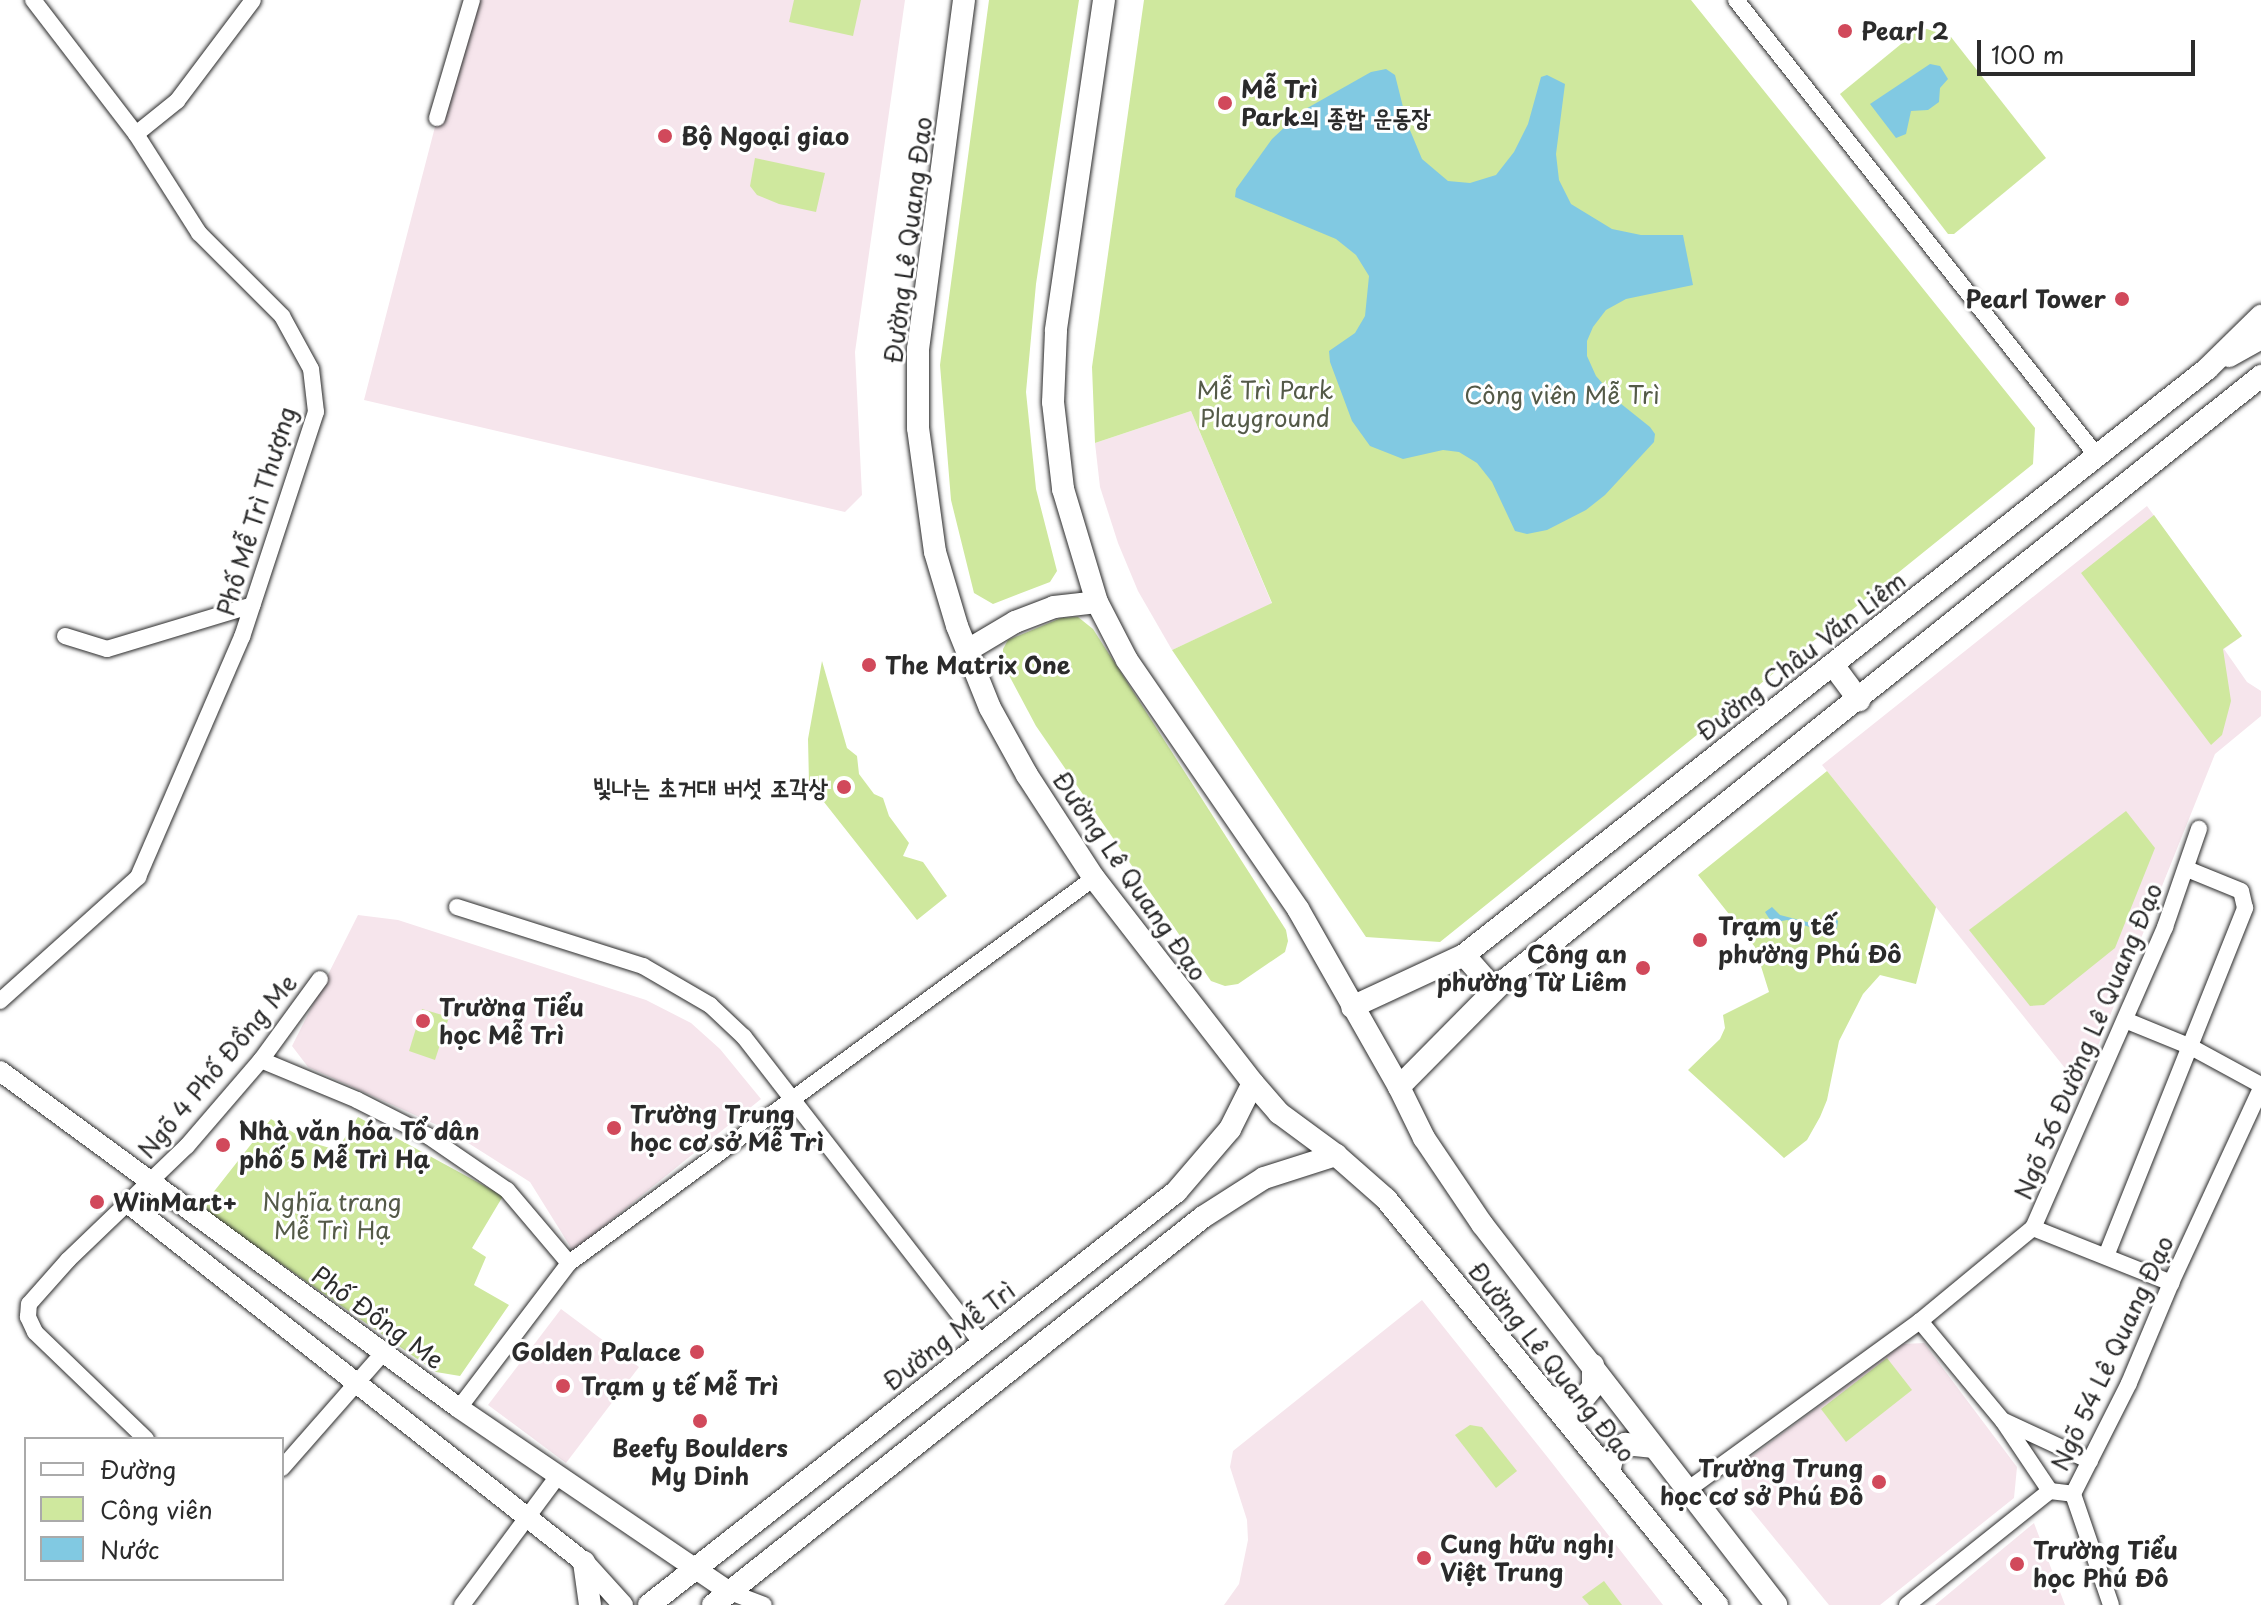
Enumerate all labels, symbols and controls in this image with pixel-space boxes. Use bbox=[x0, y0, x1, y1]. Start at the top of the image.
place label: Pearl 2 bbox=[1861, 17, 1949, 45]
marker: Pearl 2 bbox=[1836, 22, 1854, 40]
scale bar bbox=[1981, 24, 2199, 74]
text: 100 m bbox=[1991, 36, 2064, 72]
place label: Mễ Trì Park의 종합 운동장 bbox=[1241, 75, 1431, 131]
marker: Mễ Trì Park의 종합 운동장 bbox=[1216, 94, 1234, 112]
street label: Đường Lê Quang Đạo bbox=[878, 114, 938, 366]
place label: Bộ Ngoại giao bbox=[681, 122, 850, 150]
marker: Bộ Ngoại giao bbox=[656, 127, 674, 145]
place label: Pearl Tower bbox=[1964, 285, 2106, 313]
marker: Pearl Tower bbox=[2113, 290, 2131, 308]
park label: Mễ Trì Park Playground bbox=[1197, 376, 1333, 432]
park label: Công viên Mễ Trì bbox=[1464, 381, 1660, 409]
street label: Phố Mễ Trì Thượng bbox=[210, 402, 302, 620]
street label: Đường Châu Văn Liêm bbox=[1691, 566, 1911, 746]
place label: The Matrix One bbox=[885, 651, 1075, 679]
marker: The Matrix One bbox=[860, 656, 878, 674]
street label: Đường Lê Quang Đạo bbox=[1047, 765, 1213, 987]
place label: 빛나는 초거대 버섯 조각상 bbox=[592, 773, 828, 801]
marker: 빛나는 초거대 버섯 조각상 bbox=[835, 778, 853, 796]
street label: Ngõ 56 Đường Lê Quang Đạo bbox=[2008, 877, 2168, 1205]
place label: Trạm y tế phường Phú Đô bbox=[1718, 912, 1903, 968]
marker: Trạm y tế phường Phú Đô bbox=[1689, 929, 1711, 951]
place label: Công an phường Từ Liêm bbox=[1434, 940, 1627, 996]
marker: Công an phường Từ Liêm bbox=[1634, 959, 1652, 977]
street label: Ngõ 4 Phố Đồng Me bbox=[132, 968, 302, 1164]
place label: Trường Tiểu học Mễ Trì bbox=[439, 993, 585, 1049]
marker: Trường Tiểu học Mễ Trì bbox=[414, 1012, 432, 1030]
place label: Trường Trung học cơ sở Mễ Trì bbox=[630, 1100, 828, 1156]
place label: Nhà văn hóa Tổ dân phố 5 Mễ Trì Hạ bbox=[239, 1117, 483, 1173]
marker: Trường Trung học cơ sở Mễ Trì bbox=[605, 1119, 623, 1137]
marker: Nhà văn hóa Tổ dân phố 5 Mễ Trì Hạ bbox=[214, 1136, 232, 1154]
place label: WinMart+ bbox=[113, 1188, 238, 1216]
park label: Nghĩa trang Mễ Trì Hạ bbox=[263, 1188, 401, 1244]
marker: WinMart+ bbox=[88, 1193, 106, 1211]
street label: Ngõ 54 Lê Quang Đạo bbox=[2044, 1230, 2180, 1476]
street label: Đường Lê Quang Đạo bbox=[1462, 1256, 1642, 1468]
street label: Phố Đồng Me bbox=[308, 1260, 448, 1374]
street label: Đường Mễ Trì bbox=[877, 1276, 1021, 1396]
place label: Golden Palace bbox=[509, 1338, 681, 1366]
marker: Golden Palace bbox=[688, 1343, 706, 1361]
place label: Trạm y tế Mễ Trì bbox=[581, 1372, 783, 1400]
marker: Trạm y tế Mễ Trì bbox=[552, 1375, 574, 1397]
marker: Beefy Boulders My Dinh bbox=[691, 1412, 709, 1430]
place label: Beefy Boulders My Dinh bbox=[611, 1434, 789, 1490]
legend bbox=[24, 1437, 284, 1581]
text: Đường bbox=[100, 1451, 176, 1487]
place label: Trường Trung học cơ sở Phú Đô bbox=[1655, 1454, 1863, 1510]
marker: Trường Trung học cơ sở Phú Đô bbox=[1870, 1473, 1888, 1491]
text: Công viên bbox=[100, 1491, 213, 1527]
place label: Cung hữu nghị Việt Trung bbox=[1440, 1530, 1615, 1586]
text: Nước bbox=[100, 1531, 159, 1567]
place label: Trường Tiểu học Phú Đô bbox=[2033, 1536, 2179, 1592]
marker: Cung hữu nghị Việt Trung bbox=[1415, 1549, 1433, 1567]
marker: Trường Tiểu học Phú Đô bbox=[2008, 1555, 2026, 1573]

